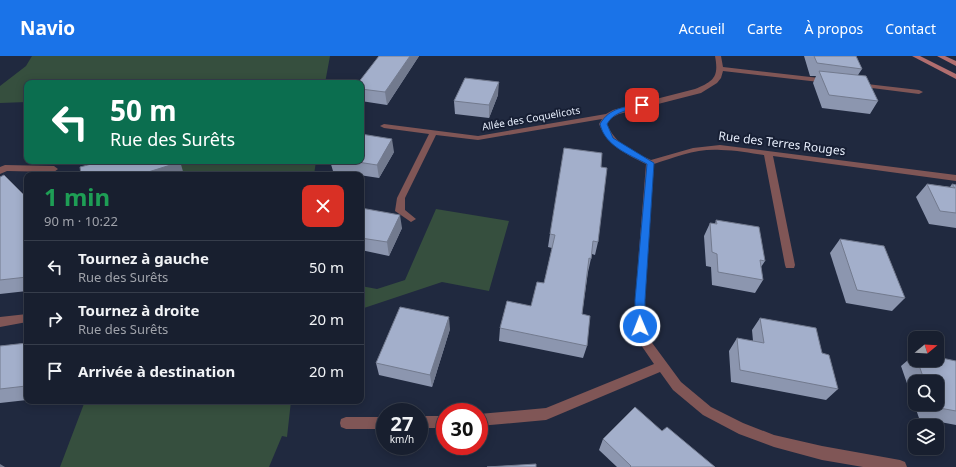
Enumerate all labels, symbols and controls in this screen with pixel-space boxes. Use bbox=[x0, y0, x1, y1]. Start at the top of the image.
text: Navio bbox=[20, 15, 75, 41]
text: Accueil bbox=[679, 19, 725, 38]
text: Carte bbox=[747, 19, 782, 38]
text: À propos bbox=[804, 19, 863, 38]
text: Contact bbox=[885, 19, 936, 38]
pin bbox=[625, 88, 659, 122]
text: 50 m bbox=[110, 91, 177, 129]
icon: arrive bbox=[631, 94, 653, 116]
icon: left bbox=[44, 96, 96, 148]
street label: Allée des Coquelicots bbox=[481, 102, 581, 134]
text: Rue des Surêts bbox=[110, 127, 235, 151]
street label: Rue des Terres Rouges bbox=[718, 127, 847, 159]
text: 1 min bbox=[44, 180, 110, 213]
button: close bbox=[302, 185, 344, 227]
text: 90 m · 10:22 bbox=[44, 212, 118, 230]
text: Tournez à gauche bbox=[78, 248, 209, 268]
icon: left bbox=[44, 256, 66, 278]
text: 50 m bbox=[309, 257, 344, 277]
text: Rue des Surêts bbox=[78, 268, 168, 286]
text: Tournez à droite bbox=[78, 300, 199, 320]
position arrow bbox=[619, 305, 661, 347]
icon: right bbox=[44, 308, 66, 330]
text: 20 m bbox=[309, 309, 344, 329]
text: Rue des Surêts bbox=[78, 320, 168, 338]
north arrow bbox=[908, 331, 944, 367]
map controls bbox=[908, 331, 944, 455]
icon: arrive bbox=[44, 360, 66, 382]
text: Arrivée à destination bbox=[78, 361, 235, 381]
text: 20 m bbox=[309, 361, 344, 381]
button: search bbox=[908, 375, 944, 411]
speed limit sign: 30 bbox=[436, 403, 488, 455]
text: 27 bbox=[391, 410, 413, 437]
button: layers bbox=[908, 419, 944, 455]
text: km/h bbox=[390, 432, 414, 446]

